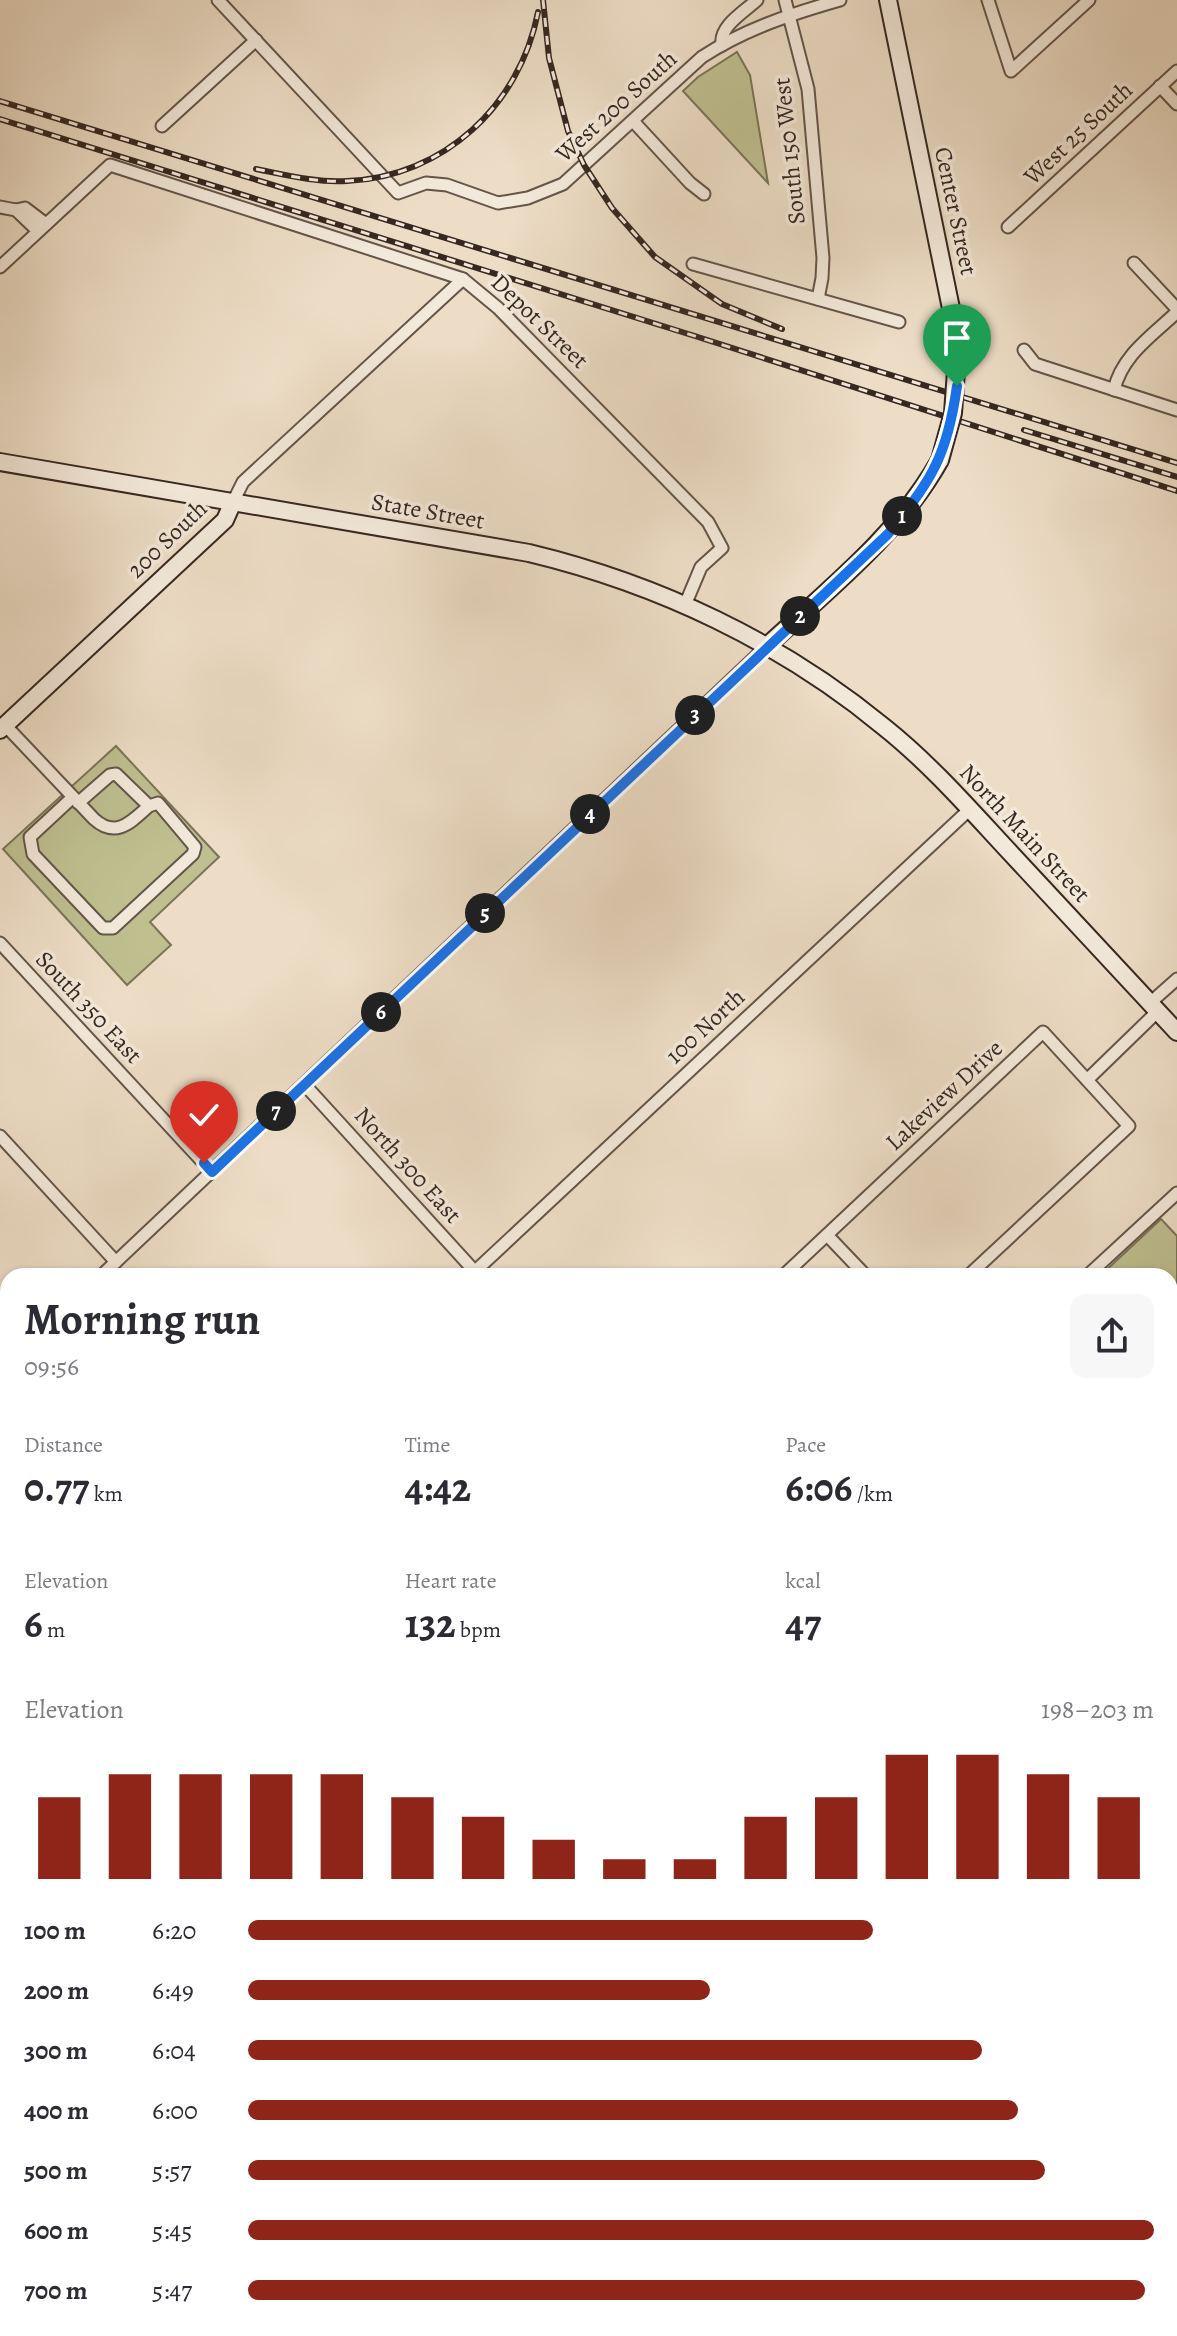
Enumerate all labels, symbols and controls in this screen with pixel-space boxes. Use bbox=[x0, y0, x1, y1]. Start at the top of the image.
street label: West 200 South bbox=[548, 43, 684, 170]
street label: West 25 South bbox=[1016, 74, 1140, 192]
street label: South 150 West bbox=[765, 76, 813, 226]
street label: Center Street bbox=[927, 144, 985, 278]
street label: Depot Street bbox=[484, 266, 596, 376]
pin bbox=[923, 304, 991, 386]
icon: arrive bbox=[935, 316, 979, 360]
street label: State Street bbox=[369, 485, 487, 537]
street label: 200 South bbox=[120, 493, 214, 585]
pin: 1 bbox=[882, 496, 922, 536]
text: 1 bbox=[898, 501, 906, 531]
pin: 2 bbox=[780, 596, 820, 636]
text: 2 bbox=[795, 601, 805, 631]
pin: 3 bbox=[675, 695, 715, 735]
text: 3 bbox=[690, 700, 700, 730]
street label: North Main Street bbox=[952, 757, 1098, 909]
pin: 4 bbox=[570, 794, 610, 834]
text: 4 bbox=[585, 799, 595, 829]
pin: 5 bbox=[465, 893, 505, 933]
text: 5 bbox=[480, 898, 490, 928]
street label: South 350 East bbox=[29, 944, 150, 1070]
street label: 100 North bbox=[659, 981, 752, 1071]
pin: 6 bbox=[361, 992, 401, 1032]
text: 6 bbox=[376, 997, 386, 1027]
street label: Lakeview Drive bbox=[878, 1032, 1010, 1158]
pin bbox=[170, 1081, 238, 1163]
pin: 7 bbox=[256, 1091, 296, 1131]
icon: check bbox=[182, 1093, 226, 1137]
text: 7 bbox=[271, 1096, 281, 1126]
street label: North 300 East bbox=[347, 1100, 469, 1230]
text: Morning run bbox=[24, 1289, 260, 1349]
button: share bbox=[1070, 1294, 1154, 1378]
text: 09:56 bbox=[24, 1349, 79, 1384]
text: Distance bbox=[24, 1430, 103, 1460]
text: Time bbox=[405, 1430, 450, 1460]
text: Pace bbox=[785, 1430, 826, 1460]
text: 0.77 bbox=[24, 1460, 89, 1515]
text: 4:42 bbox=[405, 1460, 471, 1515]
text: 6:06 bbox=[785, 1460, 852, 1515]
text: km bbox=[89, 1479, 123, 1509]
text: /km bbox=[852, 1479, 893, 1509]
text: Elevation bbox=[24, 1566, 108, 1596]
text: Heart rate bbox=[405, 1566, 497, 1596]
text: kcal bbox=[785, 1566, 821, 1596]
text: 6 bbox=[24, 1596, 43, 1651]
text: 132 bbox=[405, 1596, 456, 1651]
text: 47 bbox=[785, 1596, 821, 1651]
text: m bbox=[43, 1615, 65, 1645]
text: bpm bbox=[456, 1615, 501, 1645]
text: Elevation bbox=[24, 1692, 124, 1727]
text: 198–203 m bbox=[1041, 1692, 1154, 1727]
text: 100 m bbox=[24, 1913, 86, 1948]
text: 6:20 bbox=[152, 1913, 196, 1948]
text: 200 m bbox=[24, 1973, 89, 2008]
text: 6:49 bbox=[152, 1973, 194, 2008]
text: 300 m bbox=[24, 2033, 88, 2068]
text: 6:04 bbox=[152, 2033, 196, 2068]
text: 400 m bbox=[24, 2093, 89, 2128]
text: 6:00 bbox=[152, 2093, 198, 2128]
text: 500 m bbox=[24, 2153, 88, 2188]
text: 5:57 bbox=[152, 2153, 191, 2188]
text: 600 m bbox=[24, 2213, 89, 2248]
text: 5:45 bbox=[152, 2213, 192, 2248]
text: 700 m bbox=[24, 2273, 88, 2308]
text: 5:47 bbox=[152, 2273, 192, 2308]

